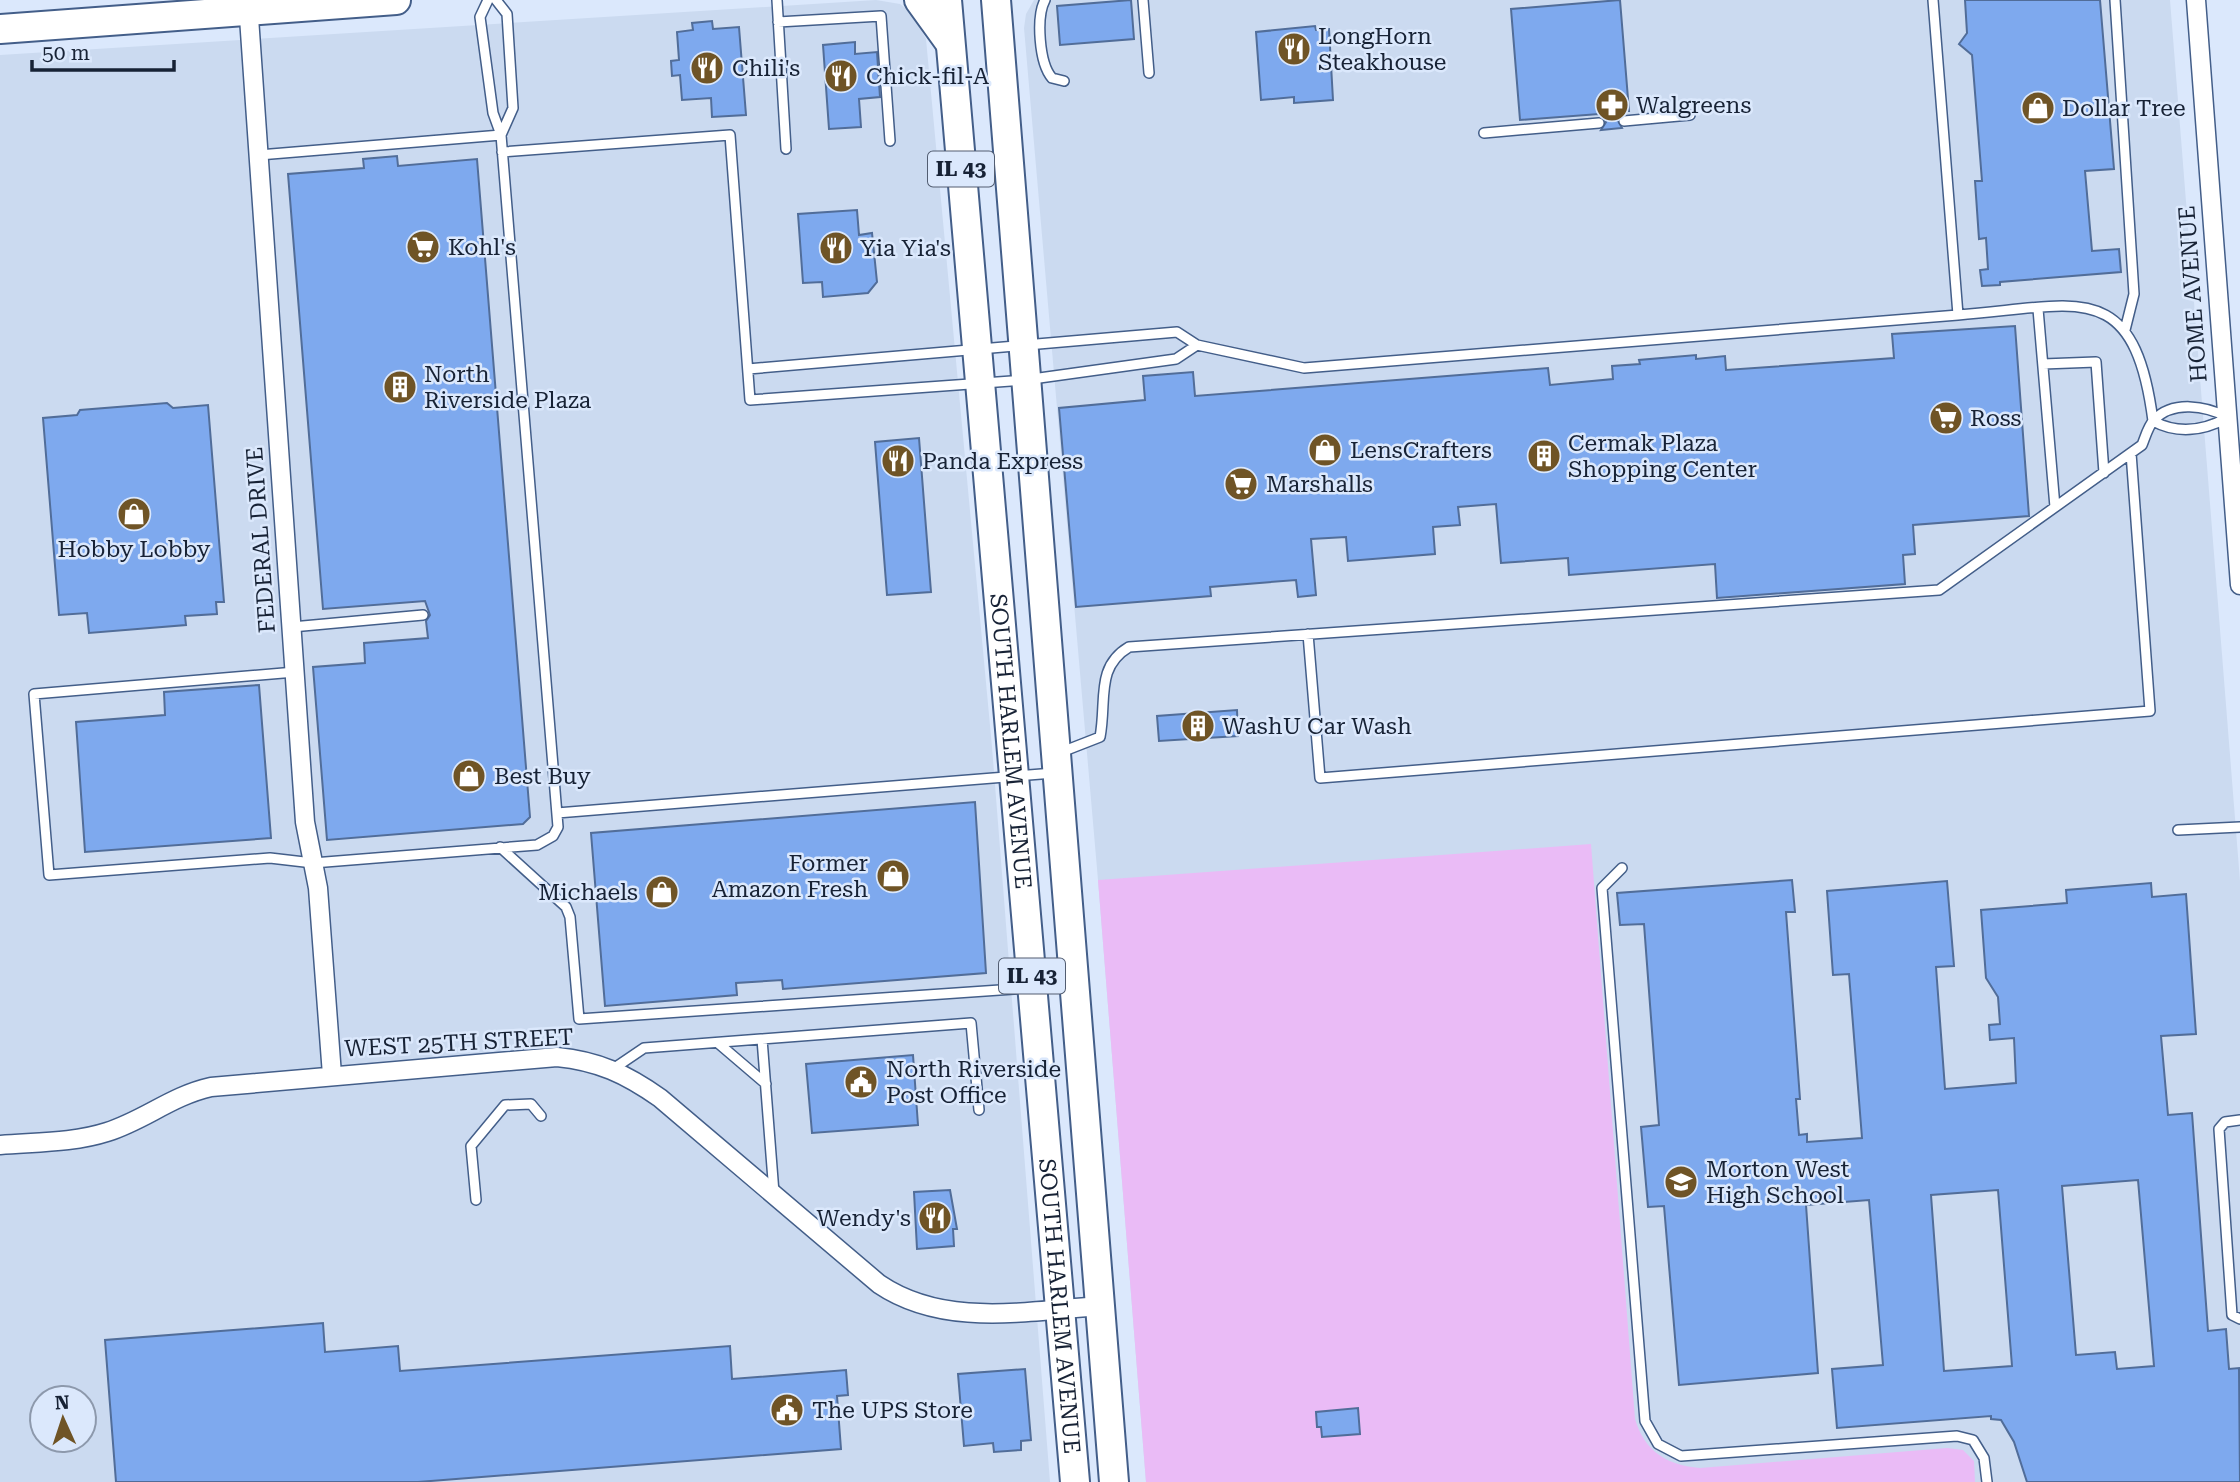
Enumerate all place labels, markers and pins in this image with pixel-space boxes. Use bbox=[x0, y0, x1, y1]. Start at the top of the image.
place label: LongHorn Steakhouse bbox=[1318, 23, 1446, 76]
restaurant icon: LongHorn Steakhouse bbox=[1275, 30, 1313, 68]
restaurant icon: Chili's bbox=[688, 49, 726, 87]
place label: Chili's bbox=[732, 55, 800, 82]
restaurant icon: Chick-fil-A bbox=[822, 57, 860, 95]
place label: Chick-fil-A bbox=[866, 63, 989, 90]
pharmacy icon: Walgreens bbox=[1593, 86, 1631, 124]
shop icon: Dollar Tree bbox=[2019, 89, 2057, 127]
place label: Walgreens bbox=[1636, 92, 1751, 119]
place label: Dollar Tree bbox=[2062, 95, 2186, 122]
supermarket icon: Kohl's bbox=[404, 228, 442, 266]
restaurant icon: Yia Yia's bbox=[817, 229, 855, 267]
place label: Kohl's bbox=[448, 234, 516, 261]
place label: Yia Yia's bbox=[860, 235, 951, 262]
place label: North Riverside Plaza bbox=[424, 361, 592, 414]
building icon: North Riverside Plaza bbox=[381, 368, 419, 406]
supermarket icon: Ross bbox=[1927, 399, 1965, 437]
place label: Ross bbox=[1970, 405, 2022, 432]
place label: Cermak Plaza Shopping Center bbox=[1568, 430, 1757, 483]
shop icon: LensCrafters bbox=[1306, 431, 1344, 469]
place label: LensCrafters bbox=[1350, 437, 1492, 464]
building icon: Cermak Plaza Shopping Center bbox=[1525, 437, 1563, 475]
restaurant icon: Panda Express bbox=[879, 442, 917, 480]
place label: Panda Express bbox=[922, 448, 1083, 475]
supermarket icon: Marshalls bbox=[1222, 465, 1260, 503]
place label: Marshalls bbox=[1266, 471, 1373, 498]
shop icon: Hobby Lobby bbox=[115, 495, 153, 533]
place label: Hobby Lobby bbox=[58, 536, 211, 563]
building icon: WashU Car Wash bbox=[1179, 707, 1217, 745]
place label: WashU Car Wash bbox=[1222, 713, 1412, 740]
shop icon: Best Buy bbox=[450, 757, 488, 795]
place label: Best Buy bbox=[494, 763, 591, 790]
place label: Former Amazon Fresh bbox=[712, 850, 868, 903]
shop icon: Former Amazon Fresh bbox=[874, 857, 912, 895]
shop icon: Michaels bbox=[643, 873, 681, 911]
place label: Michaels bbox=[538, 879, 638, 906]
place label: North Riverside Post Office bbox=[886, 1056, 1061, 1109]
public building icon: North Riverside Post Office bbox=[842, 1063, 880, 1101]
place label: Morton West High School bbox=[1706, 1156, 1850, 1209]
school or university icon: Morton West High School bbox=[1662, 1163, 1700, 1201]
restaurant icon: Wendy's bbox=[916, 1199, 954, 1237]
place label: Wendy's bbox=[817, 1205, 911, 1232]
public building icon: The UPS Store bbox=[768, 1391, 806, 1429]
place label: The UPS Store bbox=[812, 1397, 973, 1424]

